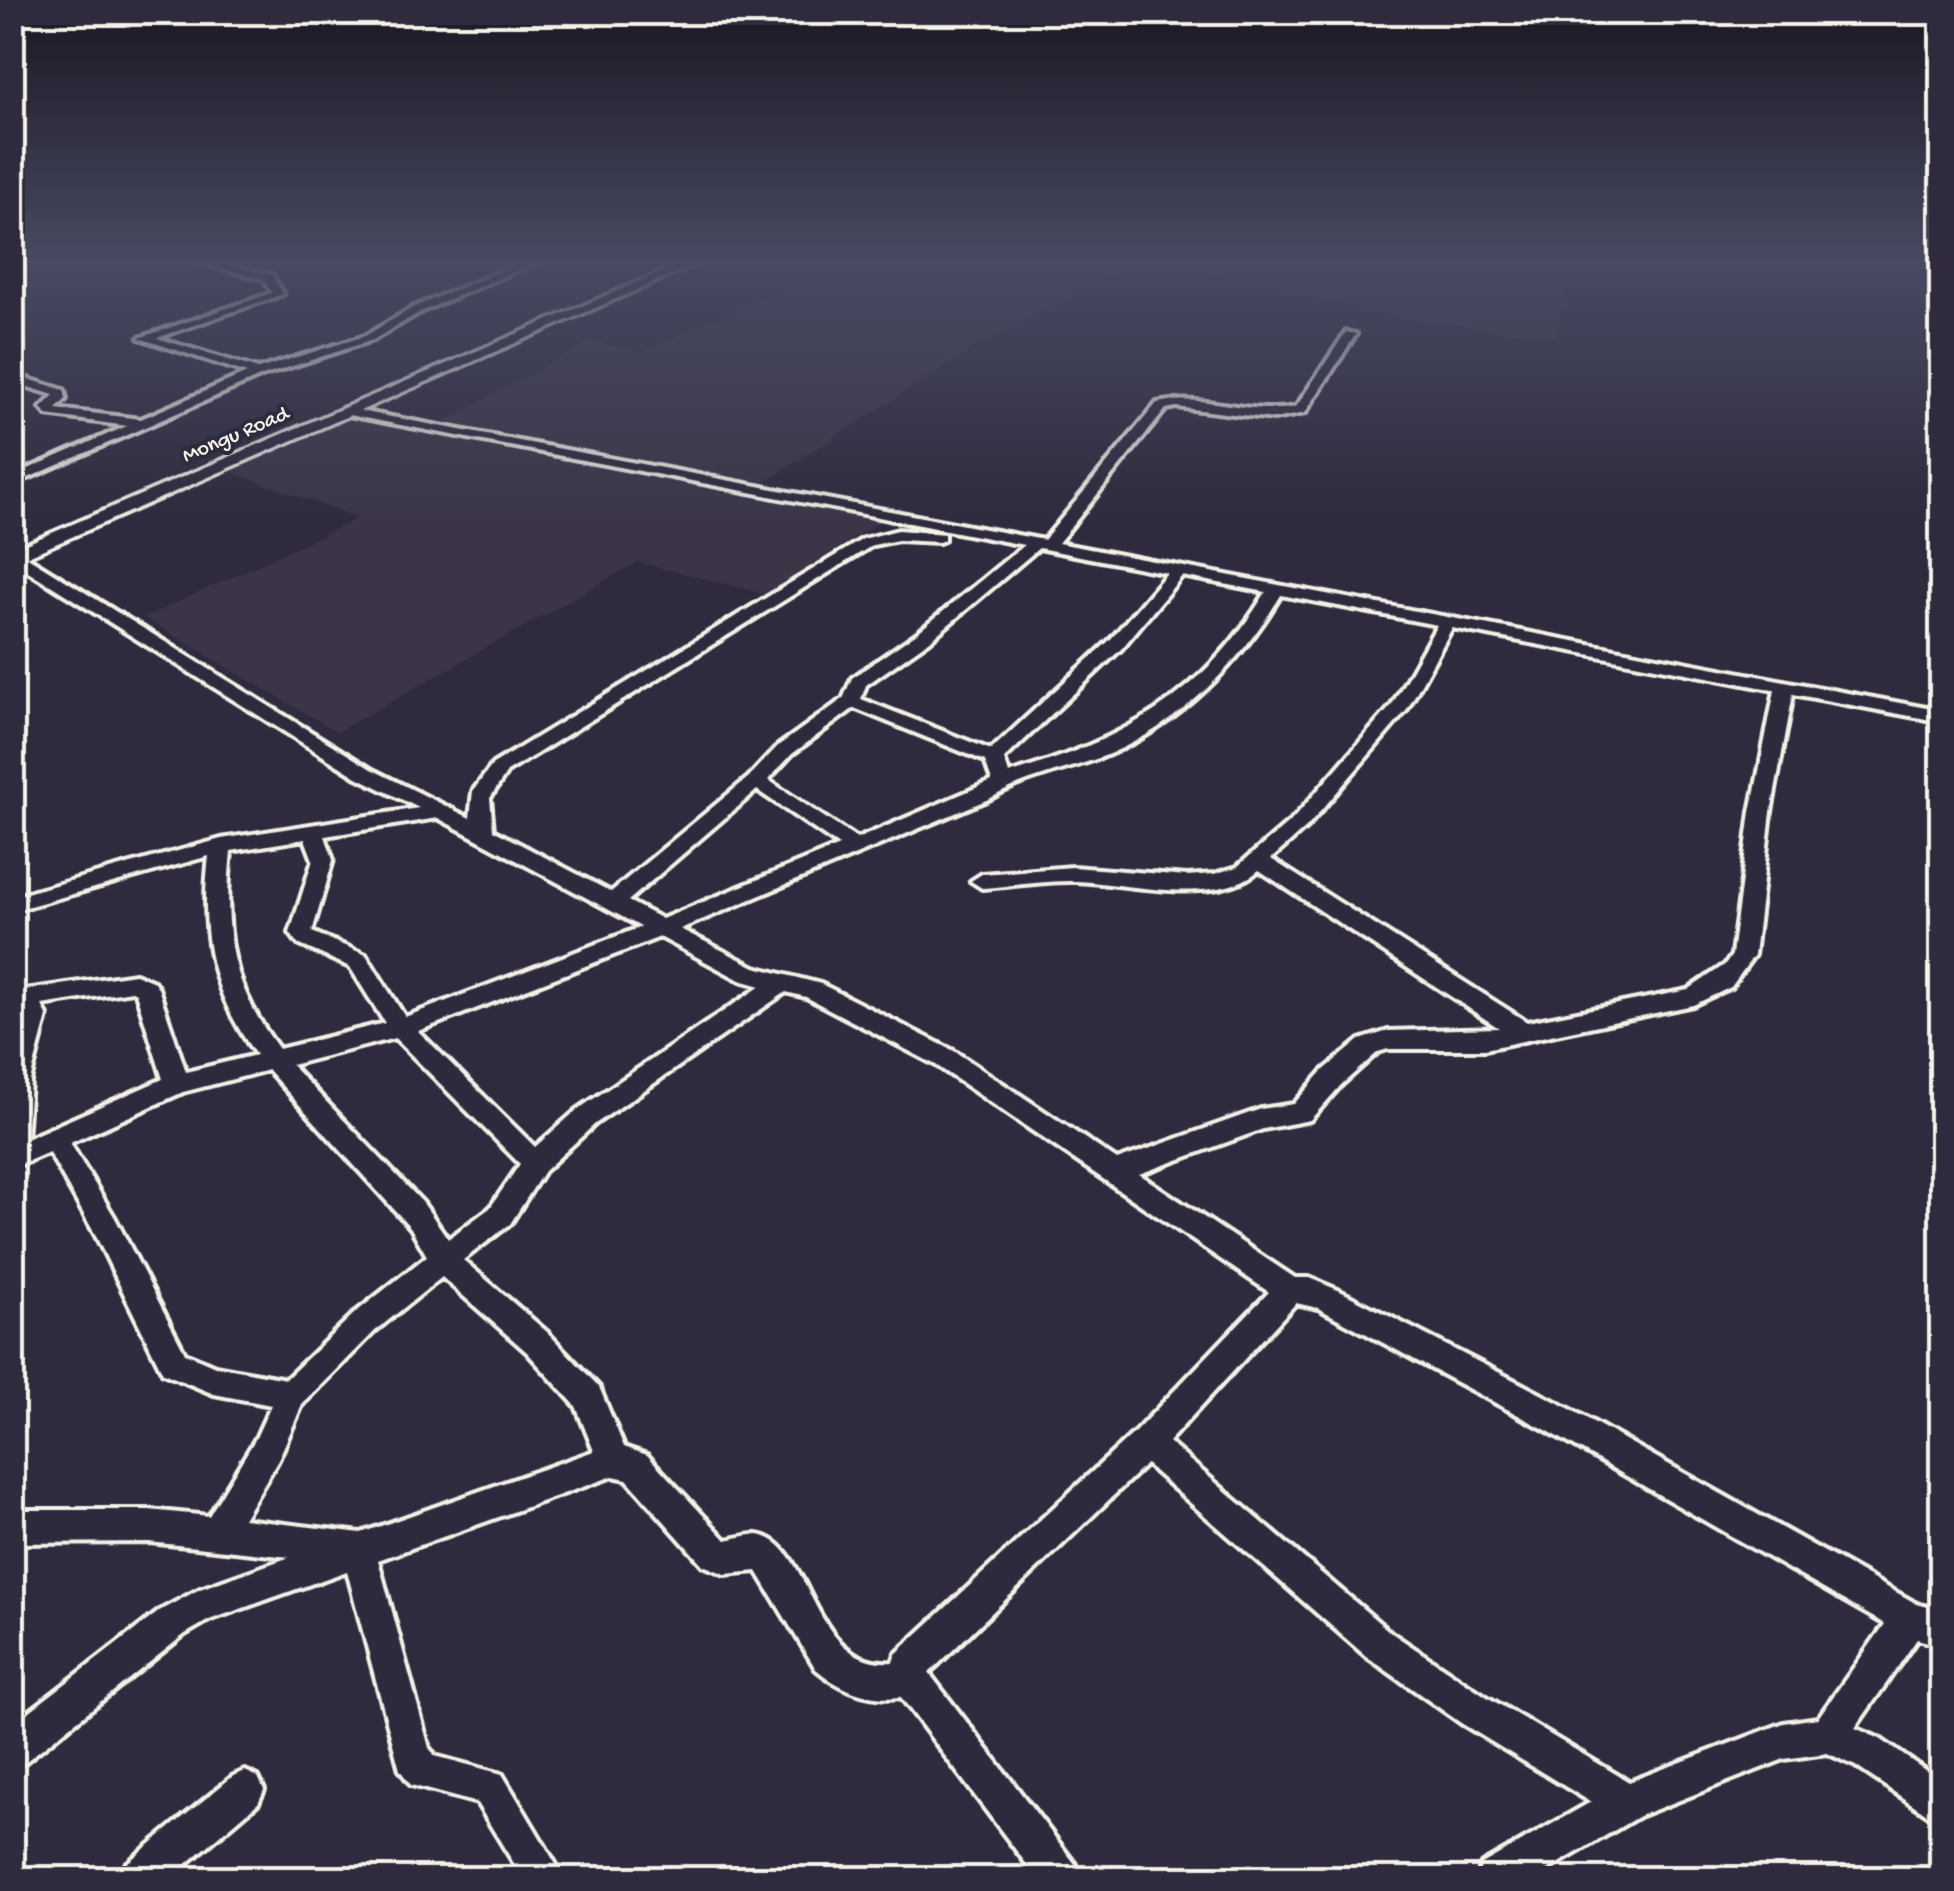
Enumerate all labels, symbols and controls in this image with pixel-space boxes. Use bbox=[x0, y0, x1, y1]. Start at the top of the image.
street label: Mongu Road bbox=[179, 401, 295, 470]

